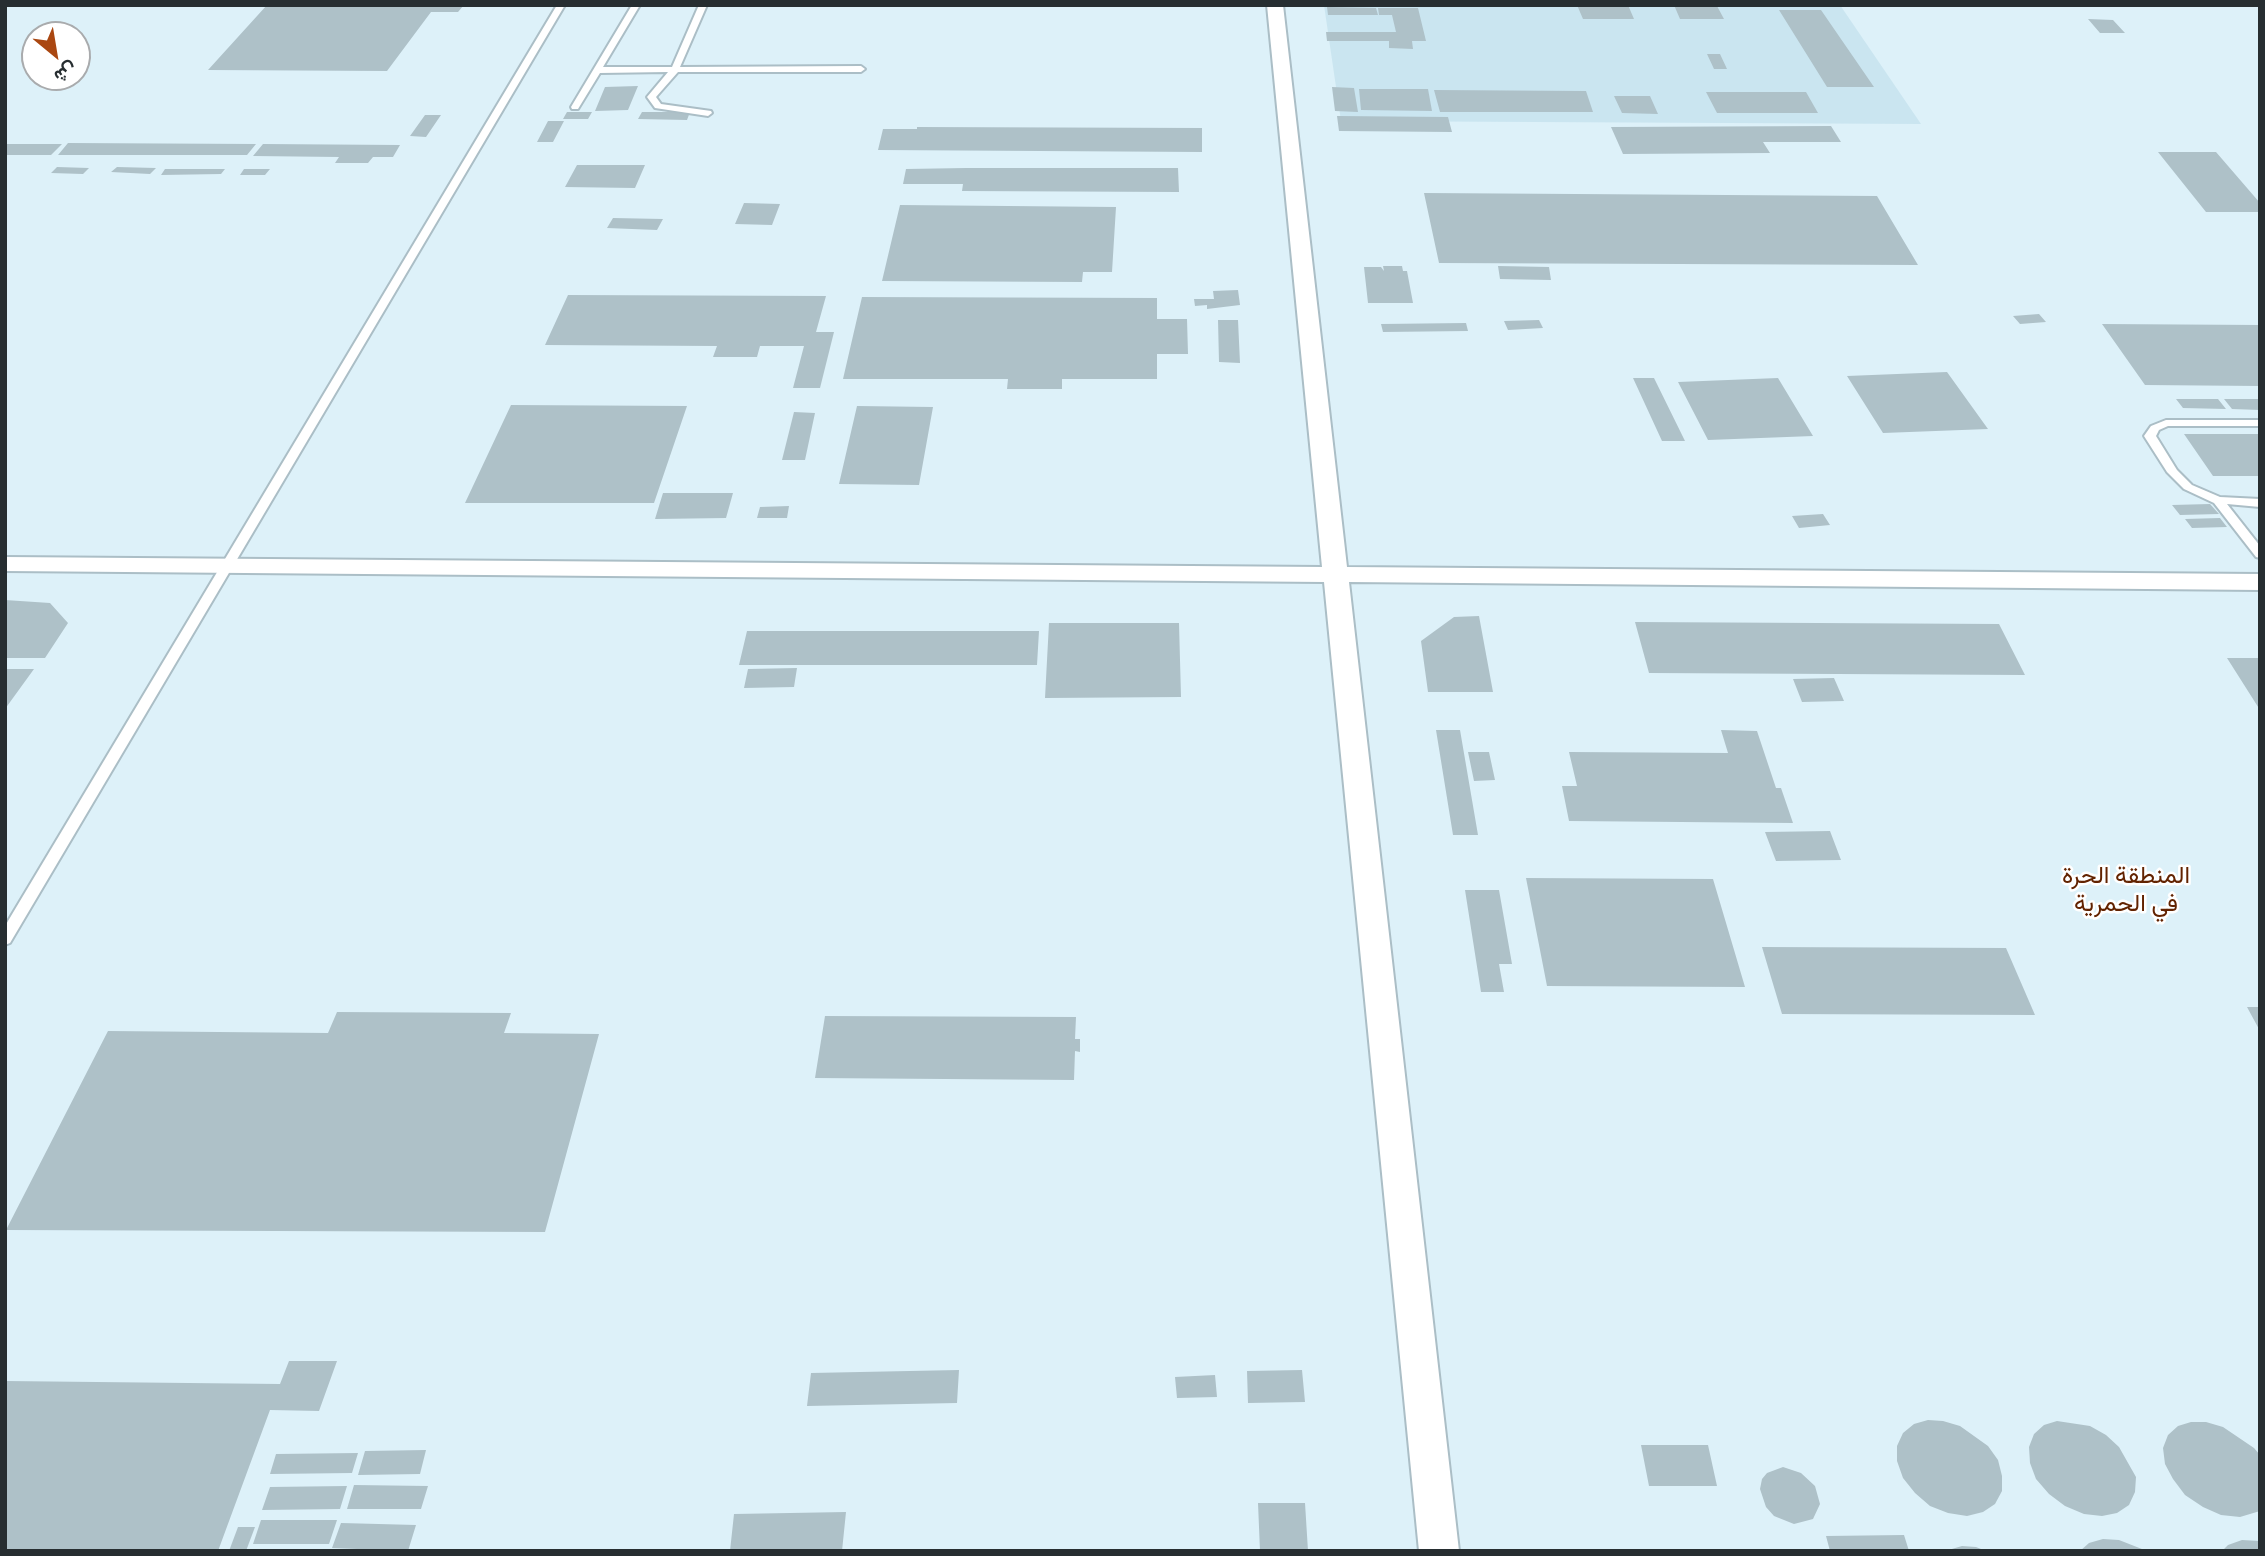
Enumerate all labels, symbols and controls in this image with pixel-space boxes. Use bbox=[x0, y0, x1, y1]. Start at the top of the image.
north arrow bbox=[21, 21, 91, 91]
text: ش bbox=[50, 57, 81, 89]
district label: المنطقة الحرة في الحمرية bbox=[2062, 862, 2190, 918]

